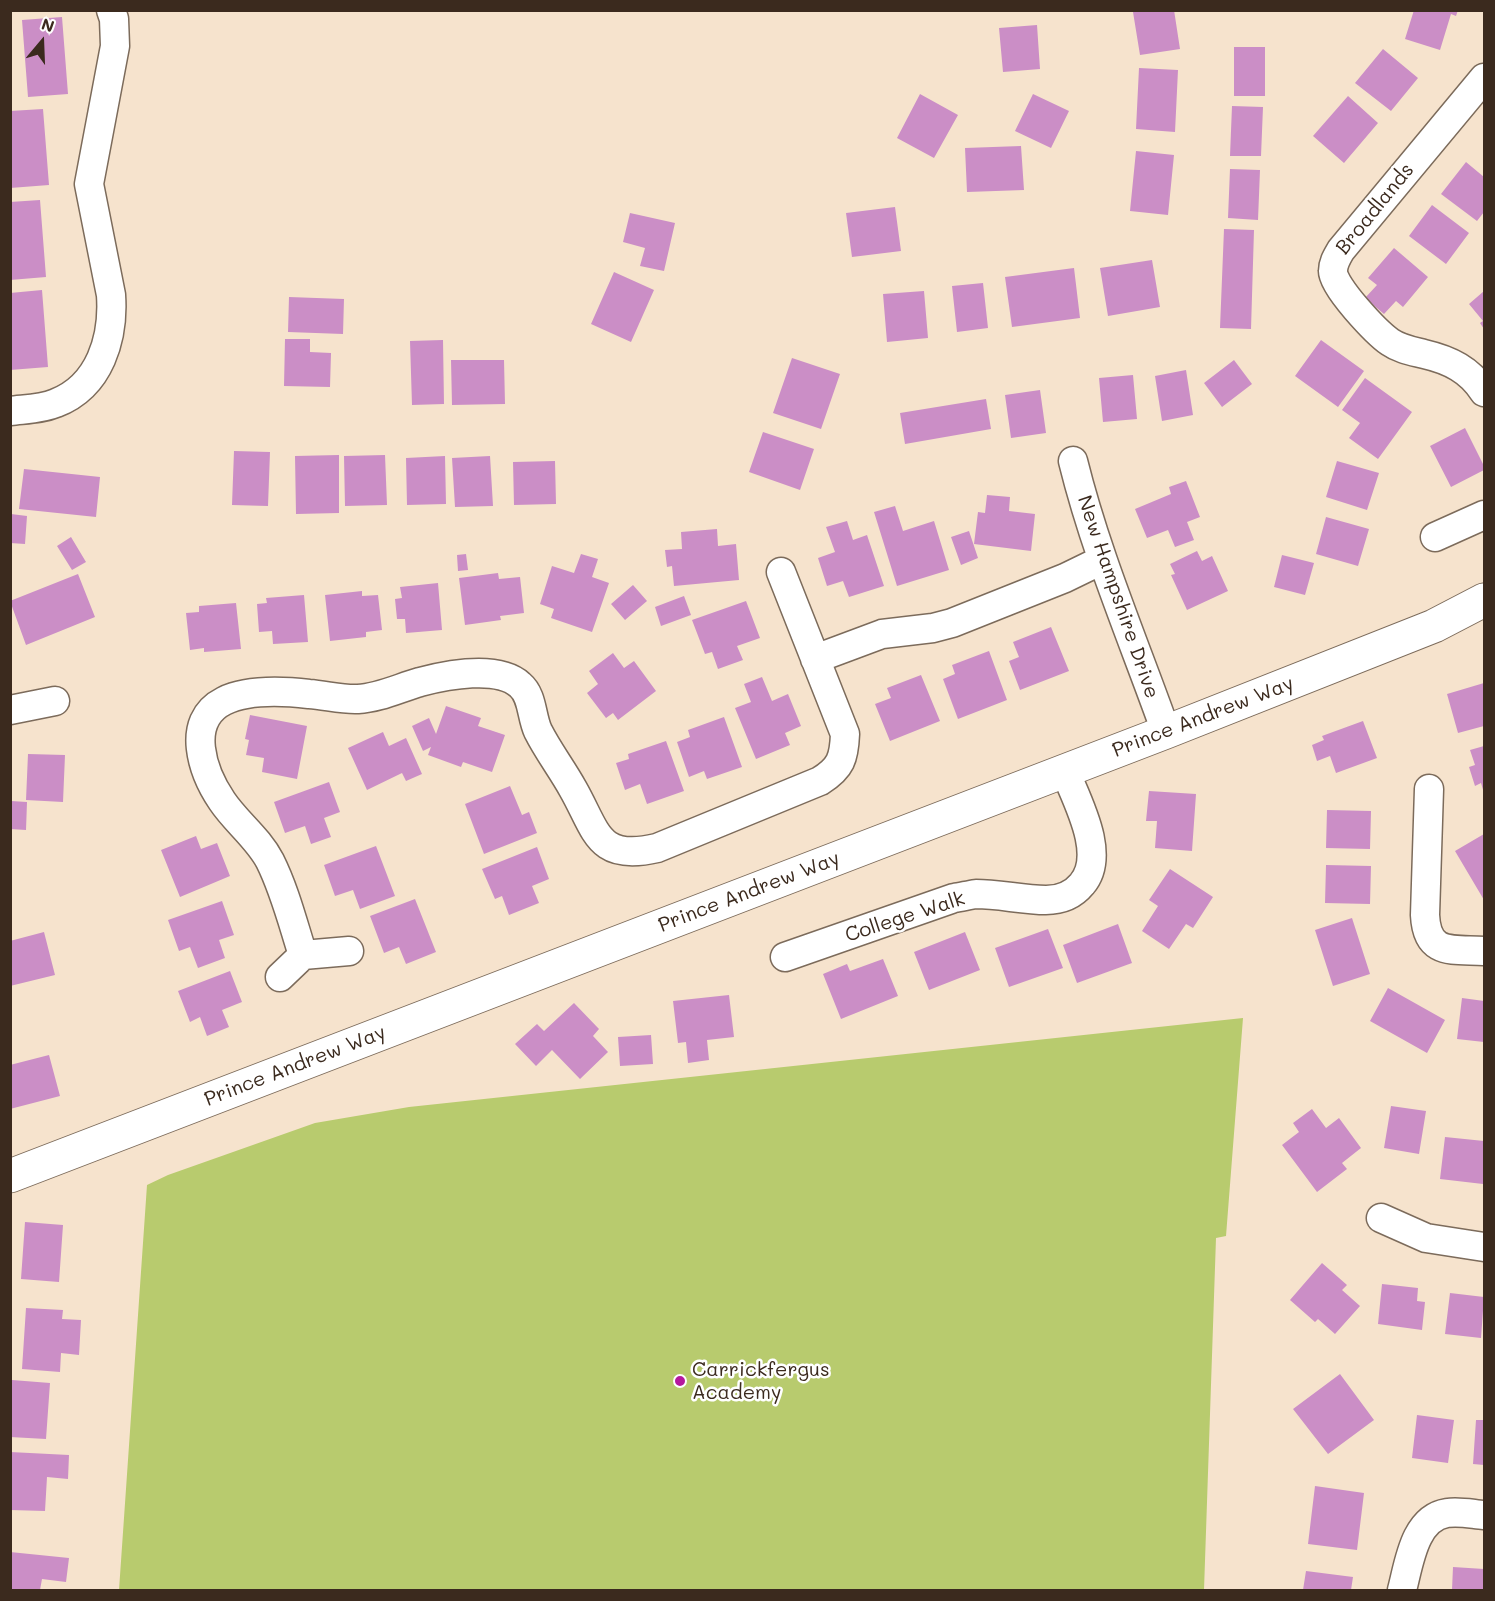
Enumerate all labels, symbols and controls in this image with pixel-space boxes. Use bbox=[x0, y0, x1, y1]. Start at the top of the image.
north arrow bbox=[12, 12, 72, 72]
text: N bbox=[39, 13, 57, 36]
street label: Broadlands bbox=[1331, 159, 1419, 259]
street label: New Hampshire Drive bbox=[1072, 492, 1164, 702]
street label: Prince Andrew Way bbox=[1109, 671, 1297, 763]
street label: Prince Andrew Way bbox=[655, 846, 843, 938]
street label: College Walk bbox=[842, 886, 968, 948]
street label: Prince Andrew Way bbox=[201, 1020, 389, 1112]
place label: Carrickfergus Academy bbox=[692, 1358, 830, 1405]
marker: Carrickfergus Academy bbox=[673, 1374, 687, 1388]

